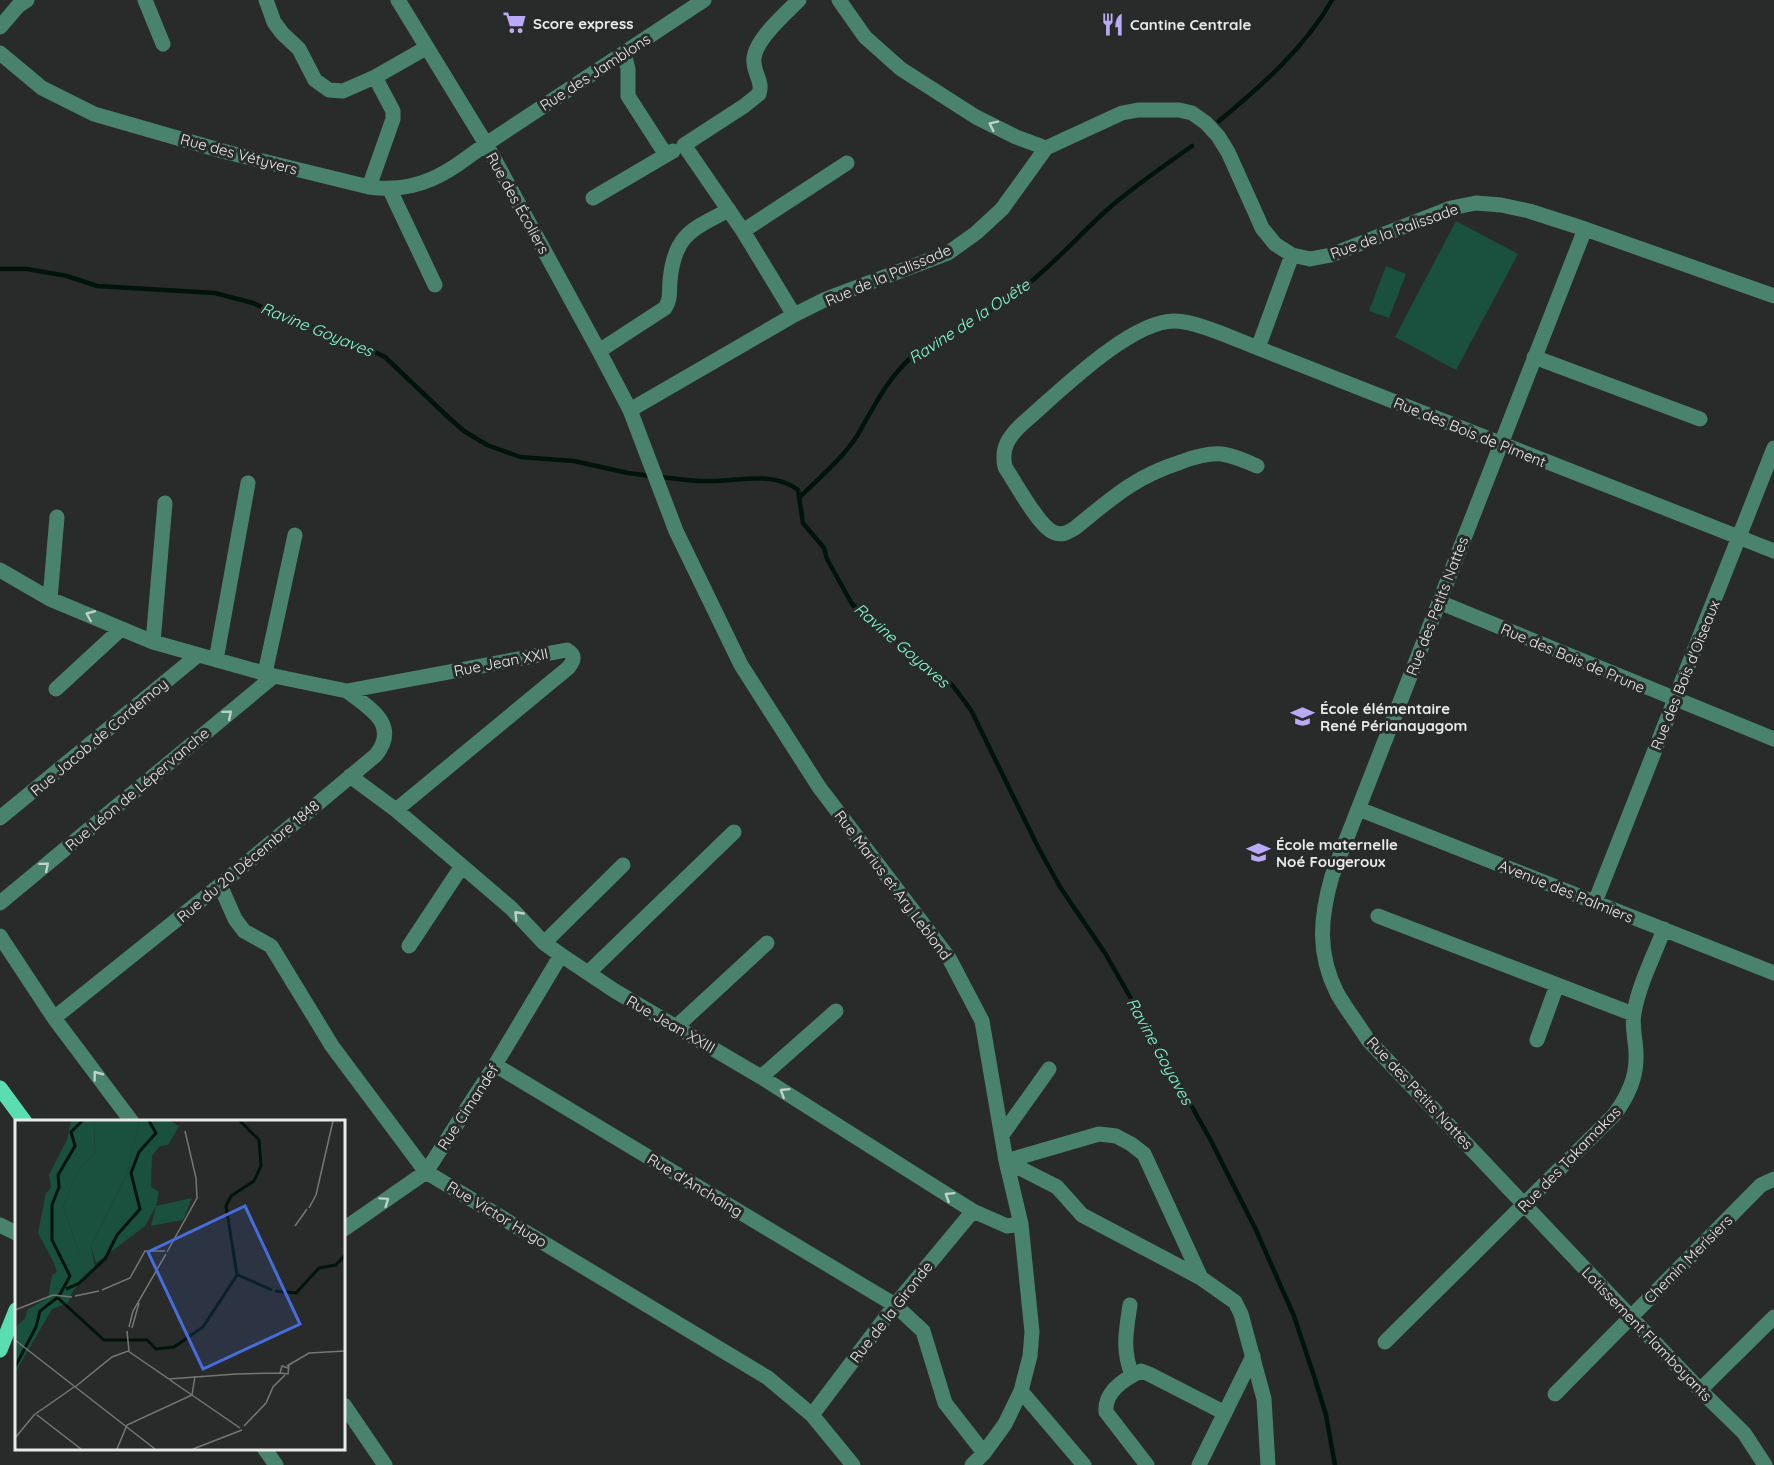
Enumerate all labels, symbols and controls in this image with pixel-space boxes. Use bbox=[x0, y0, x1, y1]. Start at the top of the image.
supermarket icon: Score express bbox=[502, 10, 528, 36]
restaurant icon: Cantine Centrale bbox=[1099, 11, 1125, 37]
place label: Score express bbox=[533, 14, 633, 33]
place label: Cantine Centrale bbox=[1130, 15, 1251, 34]
street label: Rue des Jamblons bbox=[536, 29, 654, 115]
one-way arrow bbox=[988, 121, 999, 133]
street label: Rue des Vétyvers bbox=[178, 129, 300, 179]
street label: Rue des Écoliers bbox=[482, 149, 554, 257]
street label: Rue de la Palissade bbox=[1327, 199, 1461, 263]
street label: Rue de la Palissade bbox=[822, 240, 954, 310]
water label: Ravine de la Ouête bbox=[905, 274, 1034, 368]
water label: Ravine Goyaves bbox=[258, 297, 377, 361]
street label: Rue des Bois de Piment bbox=[1391, 393, 1549, 471]
street label: Rue des Petits Nattes bbox=[1402, 534, 1472, 678]
street label: Rue des Bois d'Oiseaux bbox=[1646, 597, 1724, 753]
water label: Ravine Goyaves bbox=[850, 598, 955, 693]
one-way arrow bbox=[85, 611, 96, 623]
street label: Rue des Bois de Prune bbox=[1498, 619, 1648, 697]
street label: Rue Jean XXII bbox=[452, 644, 550, 680]
street label: Rue Jacob de Cordemoy bbox=[26, 674, 172, 800]
place label: École élémentaire René Périanayagom bbox=[1320, 699, 1467, 735]
school or university icon: École élémentaire René Périanayagom bbox=[1289, 704, 1315, 730]
one-way arrow bbox=[221, 711, 232, 722]
street label: Rue Léon de Lépervanche bbox=[61, 723, 213, 855]
street label: Rue du 20 Décembre 1848 bbox=[173, 796, 323, 926]
street label: Rue Marius et Ary Leblond bbox=[830, 806, 956, 964]
place label: École maternelle Noé Fougeroux bbox=[1276, 835, 1398, 871]
school or university icon: École maternelle Noé Fougeroux bbox=[1245, 840, 1271, 866]
street label: Avenue des Palmiers bbox=[1496, 855, 1636, 927]
one-way arrow bbox=[38, 862, 49, 873]
one-way arrow bbox=[514, 911, 525, 922]
street label: Rue Jean XXIII bbox=[623, 991, 719, 1057]
water label: Ravine Goyaves bbox=[1122, 994, 1198, 1109]
street label: Rue des Petits Nattes bbox=[1363, 1033, 1477, 1153]
street label: Rue Cimandef bbox=[433, 1060, 503, 1153]
one-way arrow bbox=[93, 1070, 104, 1081]
one-way arrow bbox=[780, 1087, 790, 1099]
street label: Rue des Takamakas bbox=[1513, 1102, 1625, 1216]
inset map bbox=[15, 1120, 345, 1450]
street label: Rue d'Anchaing bbox=[644, 1149, 746, 1221]
street label: Rue Victor Hugo bbox=[444, 1177, 550, 1251]
one-way arrow bbox=[945, 1191, 955, 1203]
one-way arrow bbox=[378, 1197, 389, 1208]
street label: Chemin Merisiers bbox=[1640, 1211, 1736, 1307]
street label: Rue de la Gironde bbox=[845, 1257, 937, 1367]
street label: Lotissement Flamboyants bbox=[1578, 1263, 1716, 1405]

